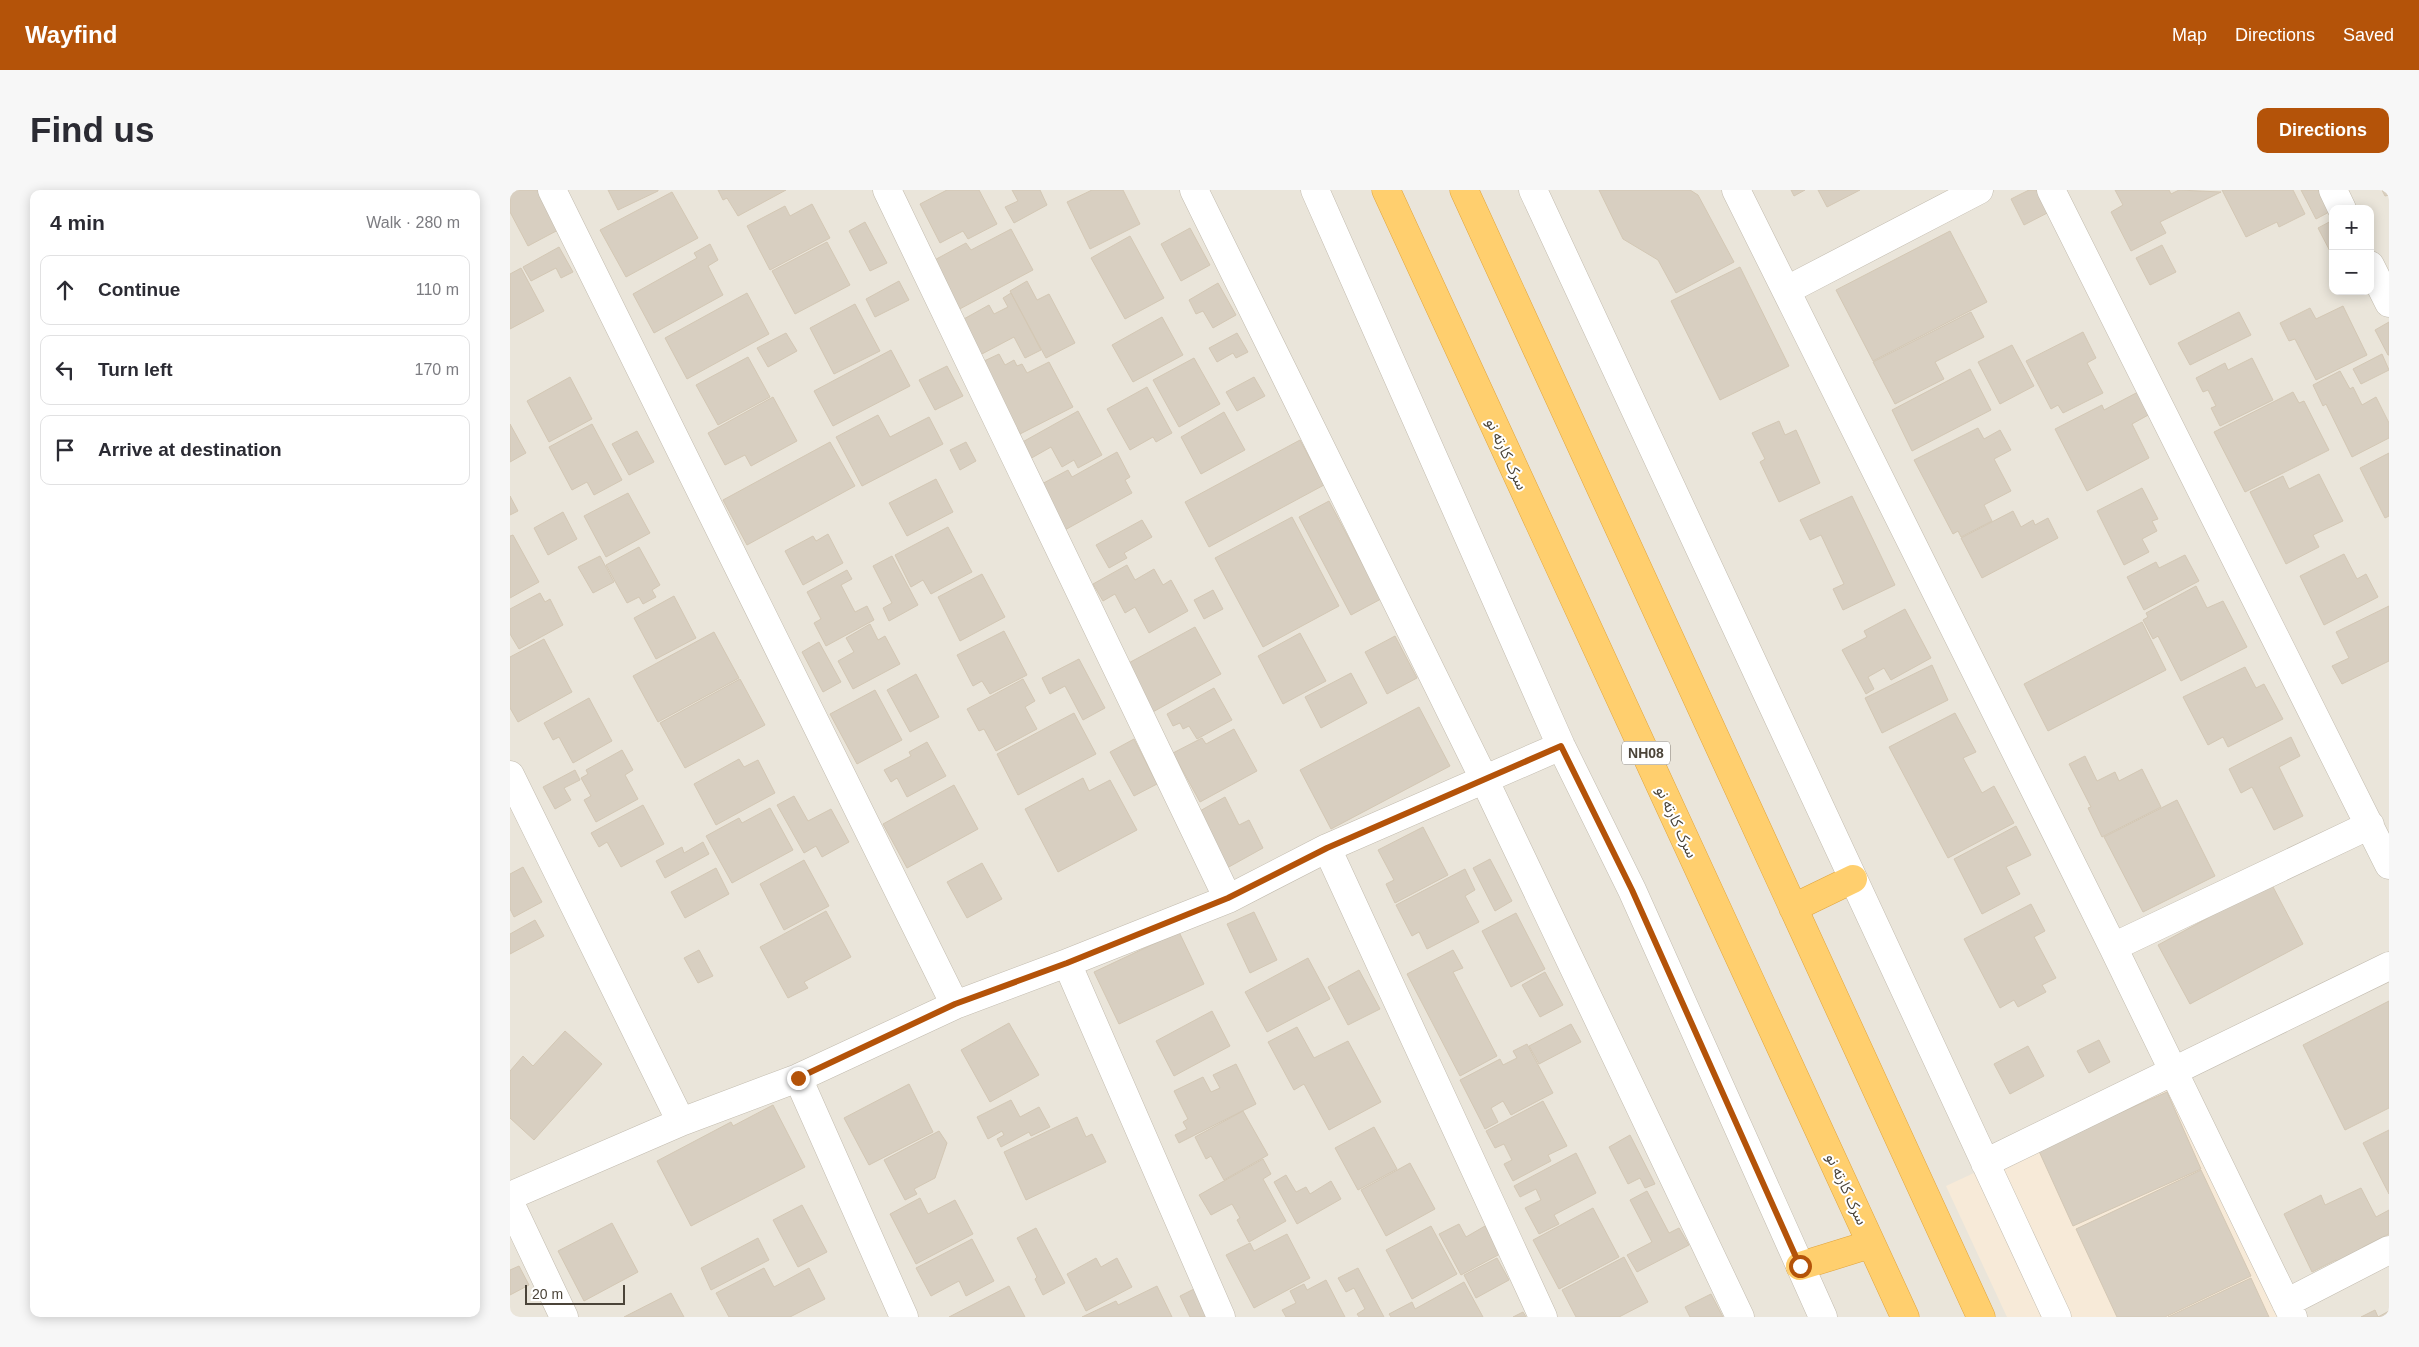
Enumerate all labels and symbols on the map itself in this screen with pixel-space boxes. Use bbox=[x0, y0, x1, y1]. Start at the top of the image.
street label: سرک کارته نو bbox=[1482, 415, 1531, 493]
road number: NH08 bbox=[1622, 742, 1670, 764]
street label: سرک کارته نو bbox=[1652, 783, 1701, 861]
route end bbox=[787, 1067, 810, 1090]
street label: سرک کارته نو bbox=[1822, 1150, 1871, 1228]
route start bbox=[1789, 1255, 1812, 1278]
scale bar bbox=[525, 1282, 625, 1305]

